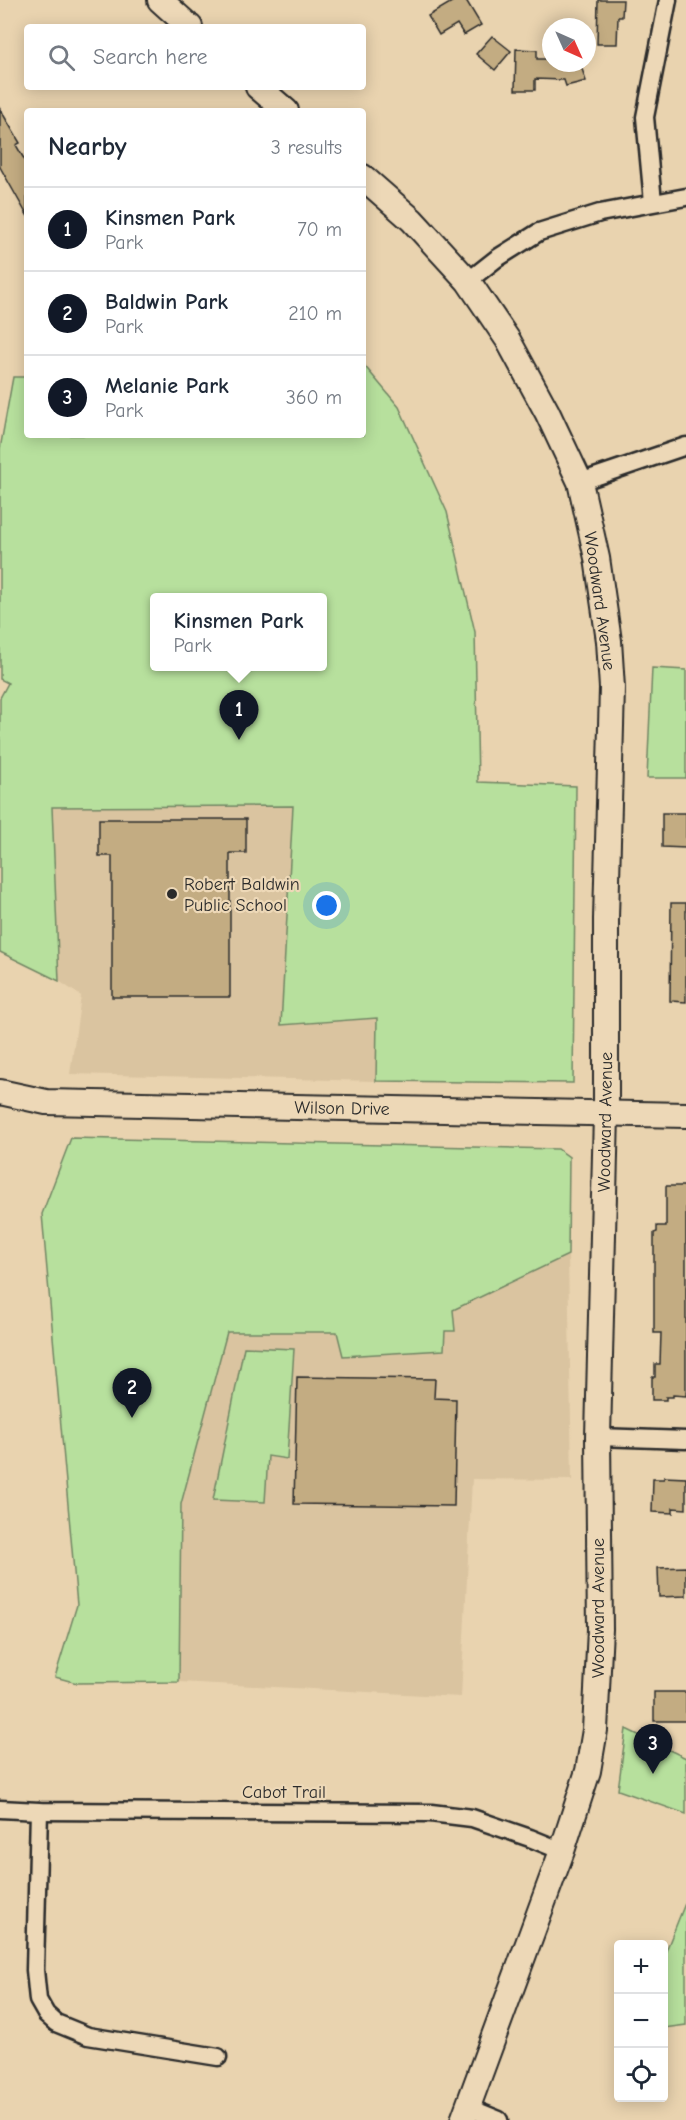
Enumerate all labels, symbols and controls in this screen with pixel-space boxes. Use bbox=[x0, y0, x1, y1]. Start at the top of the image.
north arrow bbox=[542, 18, 596, 72]
search box bbox=[24, 24, 366, 90]
icon: search bbox=[45, 41, 78, 74]
text: Search here bbox=[93, 44, 208, 70]
text: Nearby bbox=[48, 132, 127, 162]
text: 3 results bbox=[271, 136, 342, 159]
text: Kinsmen Park bbox=[105, 205, 235, 231]
text: 1 bbox=[64, 218, 71, 241]
text: 70 m bbox=[297, 218, 342, 241]
text: Park bbox=[105, 231, 143, 254]
text: Baldwin Park bbox=[105, 289, 228, 315]
text: 2 bbox=[63, 302, 72, 325]
text: 210 m bbox=[288, 302, 342, 325]
text: Park bbox=[105, 315, 143, 338]
text: Melanie Park bbox=[105, 373, 229, 399]
text: 3 bbox=[63, 386, 72, 409]
text: 360 m bbox=[286, 386, 342, 409]
text: Park bbox=[105, 399, 143, 422]
street label: Woodward Avenue bbox=[579, 530, 620, 672]
popup bbox=[150, 593, 327, 671]
text: Kinsmen Park bbox=[173, 608, 304, 634]
text: Park bbox=[173, 634, 212, 657]
pin: 1 bbox=[220, 690, 258, 740]
place label: Robert Baldwin Public School bbox=[184, 874, 300, 916]
marker: Robert Baldwin Public School bbox=[165, 887, 179, 901]
your location bbox=[312, 891, 341, 920]
street label: Woodward Avenue bbox=[594, 1052, 617, 1192]
street label: Wilson Drive bbox=[294, 1097, 390, 1120]
pin: 2 bbox=[112, 1368, 152, 1418]
street label: Woodward Avenue bbox=[588, 1538, 609, 1678]
pin: 3 bbox=[634, 1724, 672, 1774]
street label: Cabot Trail bbox=[242, 1782, 326, 1803]
map controls bbox=[614, 1940, 668, 2102]
button: + bbox=[614, 1940, 668, 1994]
button: − bbox=[614, 1994, 668, 2048]
button: locate bbox=[614, 2048, 668, 2102]

